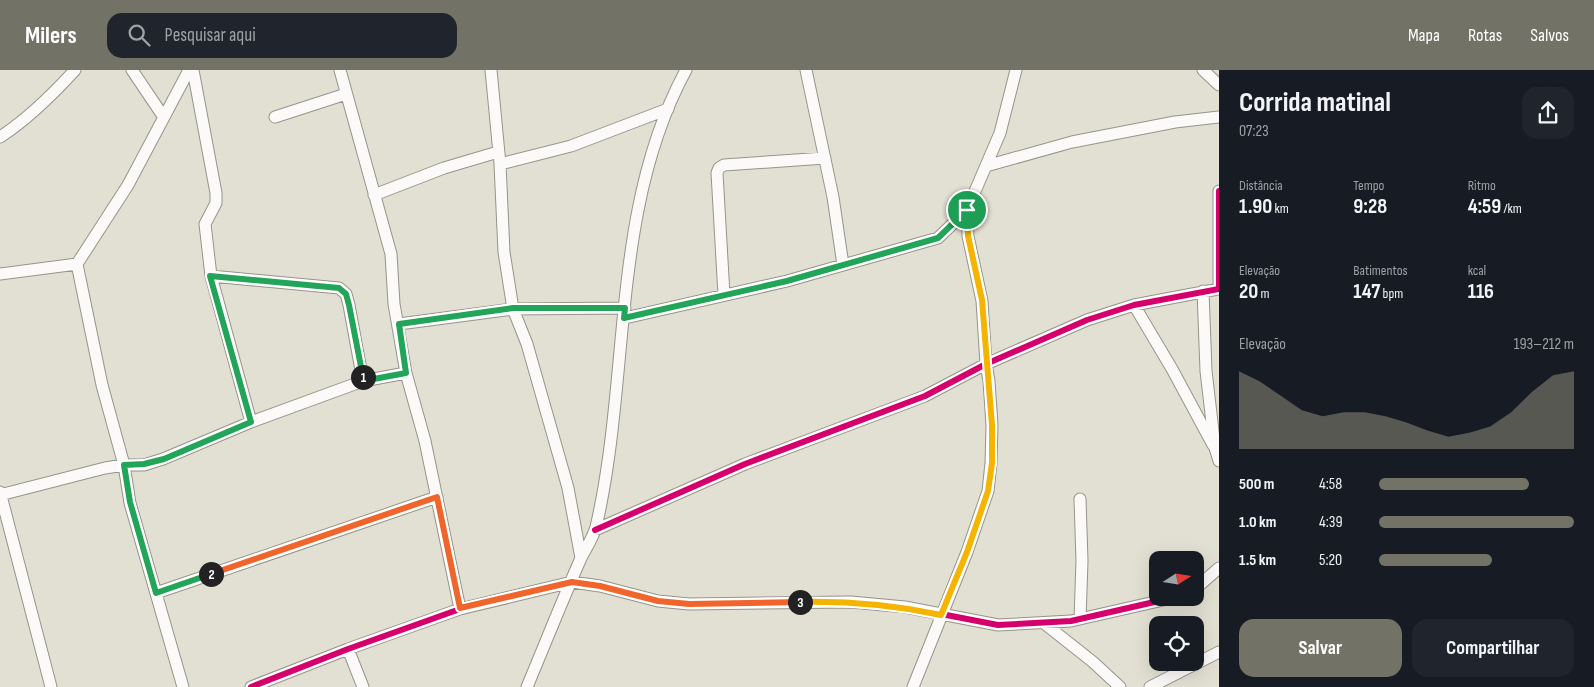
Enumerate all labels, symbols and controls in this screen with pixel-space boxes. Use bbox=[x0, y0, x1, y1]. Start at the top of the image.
search box bbox=[107, 13, 457, 58]
text: Milers bbox=[25, 21, 77, 50]
icon: search bbox=[125, 21, 153, 49]
text: Pesquisar aqui bbox=[165, 24, 256, 47]
text: Mapa bbox=[1408, 25, 1440, 46]
text: Rotas bbox=[1468, 25, 1502, 46]
text: Salvos bbox=[1530, 25, 1569, 46]
text: Corrida matinal bbox=[1239, 86, 1391, 119]
button: share bbox=[1522, 87, 1574, 139]
text: 07:23 bbox=[1239, 122, 1269, 141]
text: Distância bbox=[1239, 177, 1283, 194]
text: Tempo bbox=[1353, 177, 1384, 194]
text: Ritmo bbox=[1468, 177, 1496, 194]
pin bbox=[946, 189, 988, 231]
text: 1.90 bbox=[1239, 194, 1272, 219]
text: 9:28 bbox=[1353, 194, 1387, 219]
text: 4:59 bbox=[1468, 194, 1501, 219]
icon: arrive bbox=[953, 196, 981, 224]
text: km bbox=[1272, 200, 1289, 217]
text: /km bbox=[1501, 200, 1522, 217]
text: Elevação bbox=[1239, 262, 1280, 279]
text: Batimentos bbox=[1353, 262, 1408, 279]
text: kcal bbox=[1468, 262, 1486, 279]
text: 20 bbox=[1239, 279, 1258, 304]
text: 147 bbox=[1353, 279, 1380, 304]
text: 116 bbox=[1468, 279, 1494, 304]
text: m bbox=[1258, 285, 1269, 302]
text: bpm bbox=[1380, 285, 1403, 302]
text: Elevação bbox=[1239, 335, 1286, 354]
text: 193–212 m bbox=[1514, 335, 1574, 354]
pin: 1 bbox=[350, 364, 376, 390]
text: 1 bbox=[361, 369, 366, 386]
text: 500 m bbox=[1239, 475, 1274, 494]
text: 4:58 bbox=[1319, 475, 1342, 494]
text: 1.0 km bbox=[1239, 513, 1276, 532]
text: 4:39 bbox=[1319, 513, 1343, 532]
north arrow bbox=[1149, 551, 1204, 606]
map controls bbox=[1149, 551, 1204, 671]
text: 1.5 km bbox=[1239, 551, 1276, 570]
text: 5:20 bbox=[1319, 551, 1342, 570]
pin: 2 bbox=[198, 562, 224, 586]
text: 2 bbox=[208, 566, 215, 583]
pin: 3 bbox=[788, 590, 812, 614]
text: 3 bbox=[797, 594, 804, 611]
button: locate bbox=[1149, 616, 1204, 671]
button: Salvar bbox=[1239, 619, 1402, 677]
button: Compartilhar bbox=[1412, 619, 1574, 677]

